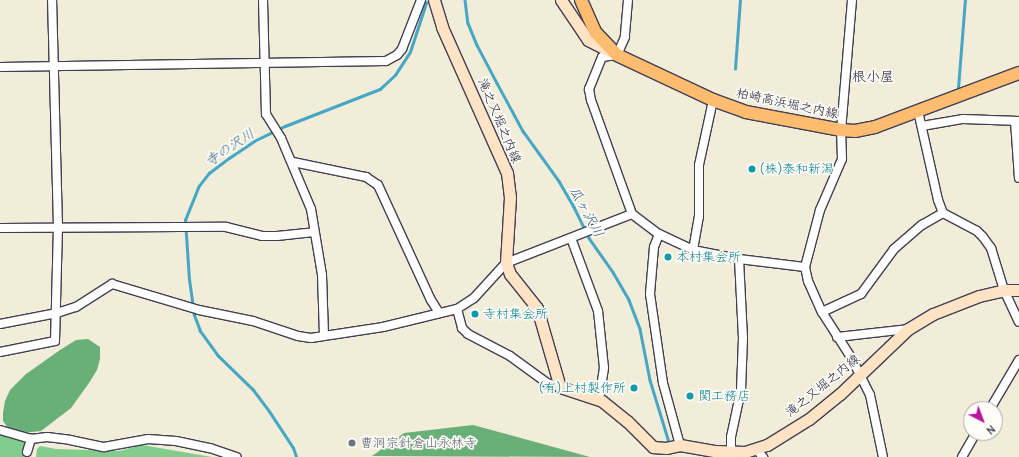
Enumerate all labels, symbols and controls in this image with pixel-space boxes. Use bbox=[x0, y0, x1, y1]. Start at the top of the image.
district label: 根小屋 bbox=[852, 69, 894, 85]
street label: 滝之又堀之内線 bbox=[474, 76, 524, 166]
street label: 柏崎高浜堀之内線 bbox=[735, 86, 839, 122]
water label: 寺の沢川 bbox=[202, 125, 258, 171]
place label: (株)泰和新潟 bbox=[760, 161, 834, 177]
marker: (株)泰和新潟 bbox=[747, 164, 757, 174]
water label: 瓜ヶ沢川 bbox=[565, 183, 607, 241]
place label: 本村集会所 bbox=[676, 249, 741, 265]
marker: 本村集会所 bbox=[663, 252, 673, 262]
place label: 寺村集会所 bbox=[483, 306, 548, 322]
marker: 寺村集会所 bbox=[470, 309, 480, 319]
street label: 滝之又堀之内線 bbox=[783, 351, 863, 421]
place label: (有)上村製作所 bbox=[539, 380, 626, 396]
marker: (有)上村製作所 bbox=[629, 383, 639, 393]
place label: 関工務店 bbox=[698, 388, 750, 404]
marker: 関工務店 bbox=[685, 391, 695, 401]
north arrow bbox=[963, 401, 1003, 441]
text: N bbox=[984, 422, 998, 437]
place label: 曹洞宗針倉山永林寺 bbox=[360, 435, 477, 451]
marker: 曹洞宗針倉山永林寺 bbox=[347, 438, 357, 448]

